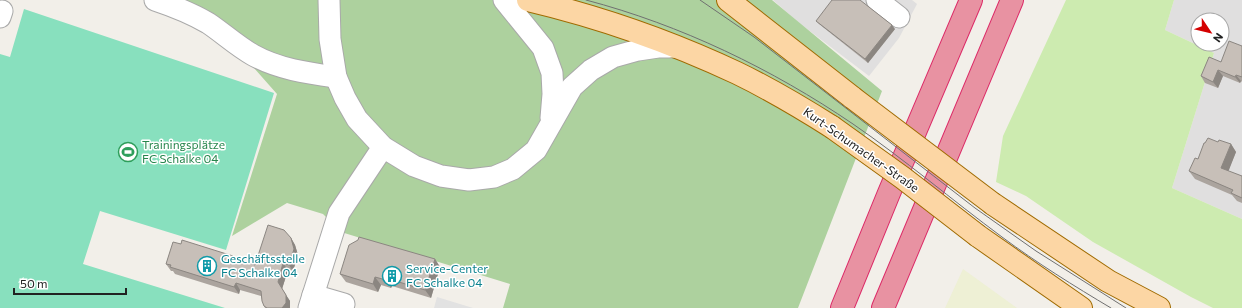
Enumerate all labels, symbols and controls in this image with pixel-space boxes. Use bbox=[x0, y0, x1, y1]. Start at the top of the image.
north arrow bbox=[1190, 12, 1230, 52]
text: N bbox=[1211, 31, 1226, 45]
street label: Kurt-Schumacher-Straße bbox=[801, 104, 922, 195]
place label: Trainingsplätze FC Schalke 04 bbox=[142, 137, 225, 165]
sports icon: Trainingsplätze FC Schalke 04 bbox=[117, 141, 139, 163]
place label: Geschäftsstelle FC Schalke 04 bbox=[221, 251, 305, 279]
building icon: Geschäftsstelle FC Schalke 04 bbox=[196, 255, 218, 277]
place label: Service-Center FC Schalke 04 bbox=[406, 261, 488, 289]
building icon: Service-Center FC Schalke 04 bbox=[381, 265, 403, 287]
scale bar bbox=[14, 270, 126, 296]
text: 50 m bbox=[20, 276, 48, 290]

